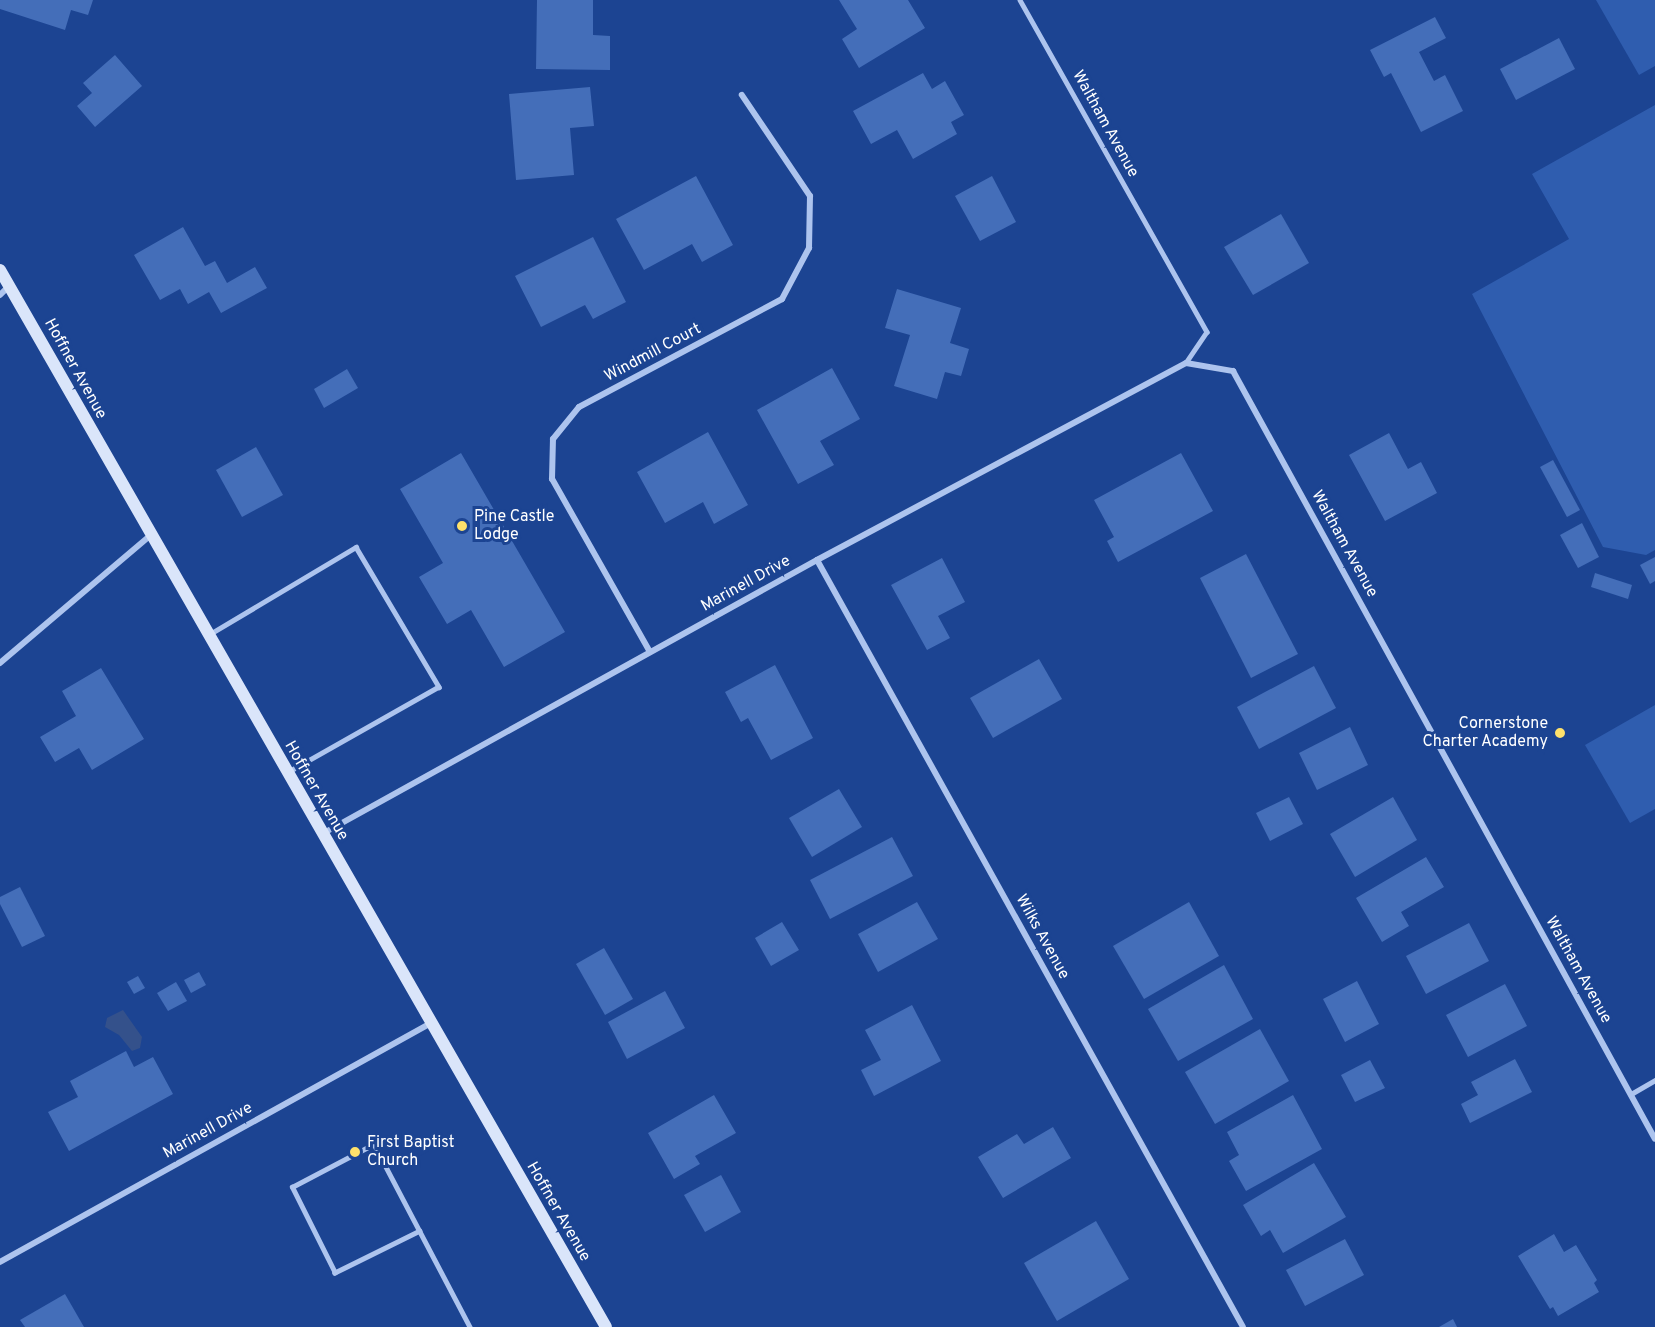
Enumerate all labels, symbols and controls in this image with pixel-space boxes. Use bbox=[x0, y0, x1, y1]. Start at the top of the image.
street label: Waltham Avenue bbox=[1068, 67, 1142, 181]
street label: Hoffner Avenue bbox=[39, 315, 111, 423]
street label: Windmill Court bbox=[601, 320, 705, 386]
street label: Waltham Avenue bbox=[1307, 487, 1381, 601]
place label: Pine Castle Lodge bbox=[474, 507, 554, 545]
marker: Pine Castle Lodge bbox=[455, 519, 469, 533]
street label: Marinell Drive bbox=[698, 552, 794, 616]
place label: Cornerstone Charter Academy bbox=[1422, 714, 1548, 752]
marker: Cornerstone Charter Academy bbox=[1553, 726, 1567, 740]
street label: Hoffner Avenue bbox=[280, 738, 352, 844]
street label: Wilks Avenue bbox=[1011, 891, 1073, 983]
street label: Waltham Avenue bbox=[1541, 913, 1615, 1027]
street label: Marinell Drive bbox=[160, 1099, 256, 1163]
place label: First Baptist Church bbox=[367, 1133, 455, 1171]
marker: First Baptist Church bbox=[348, 1145, 362, 1159]
street label: Hoffner Avenue bbox=[522, 1159, 594, 1265]

